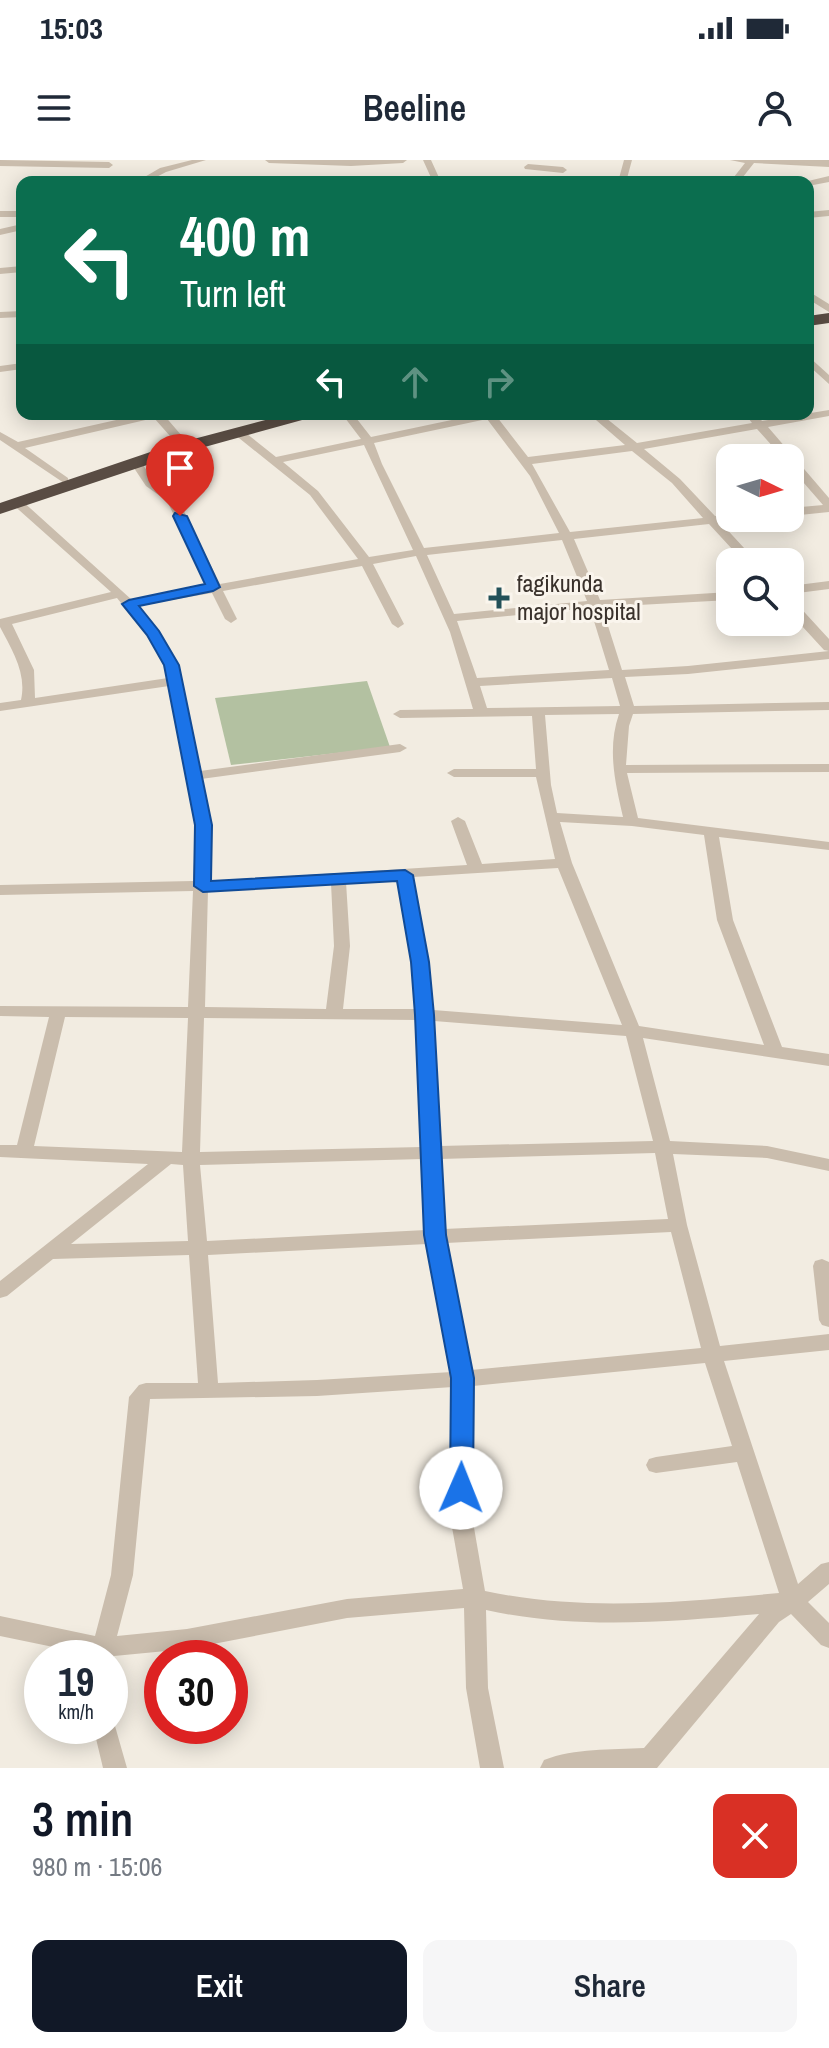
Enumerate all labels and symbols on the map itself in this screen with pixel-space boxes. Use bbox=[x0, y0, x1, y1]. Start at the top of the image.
pin bbox=[146, 434, 214, 516]
north arrow bbox=[716, 444, 804, 532]
place label: fagikunda major hospital bbox=[517, 567, 641, 627]
marker: fagikunda major hospital bbox=[488, 587, 510, 609]
position arrow bbox=[419, 1446, 503, 1530]
speed limit sign: 30 bbox=[144, 1640, 248, 1744]

